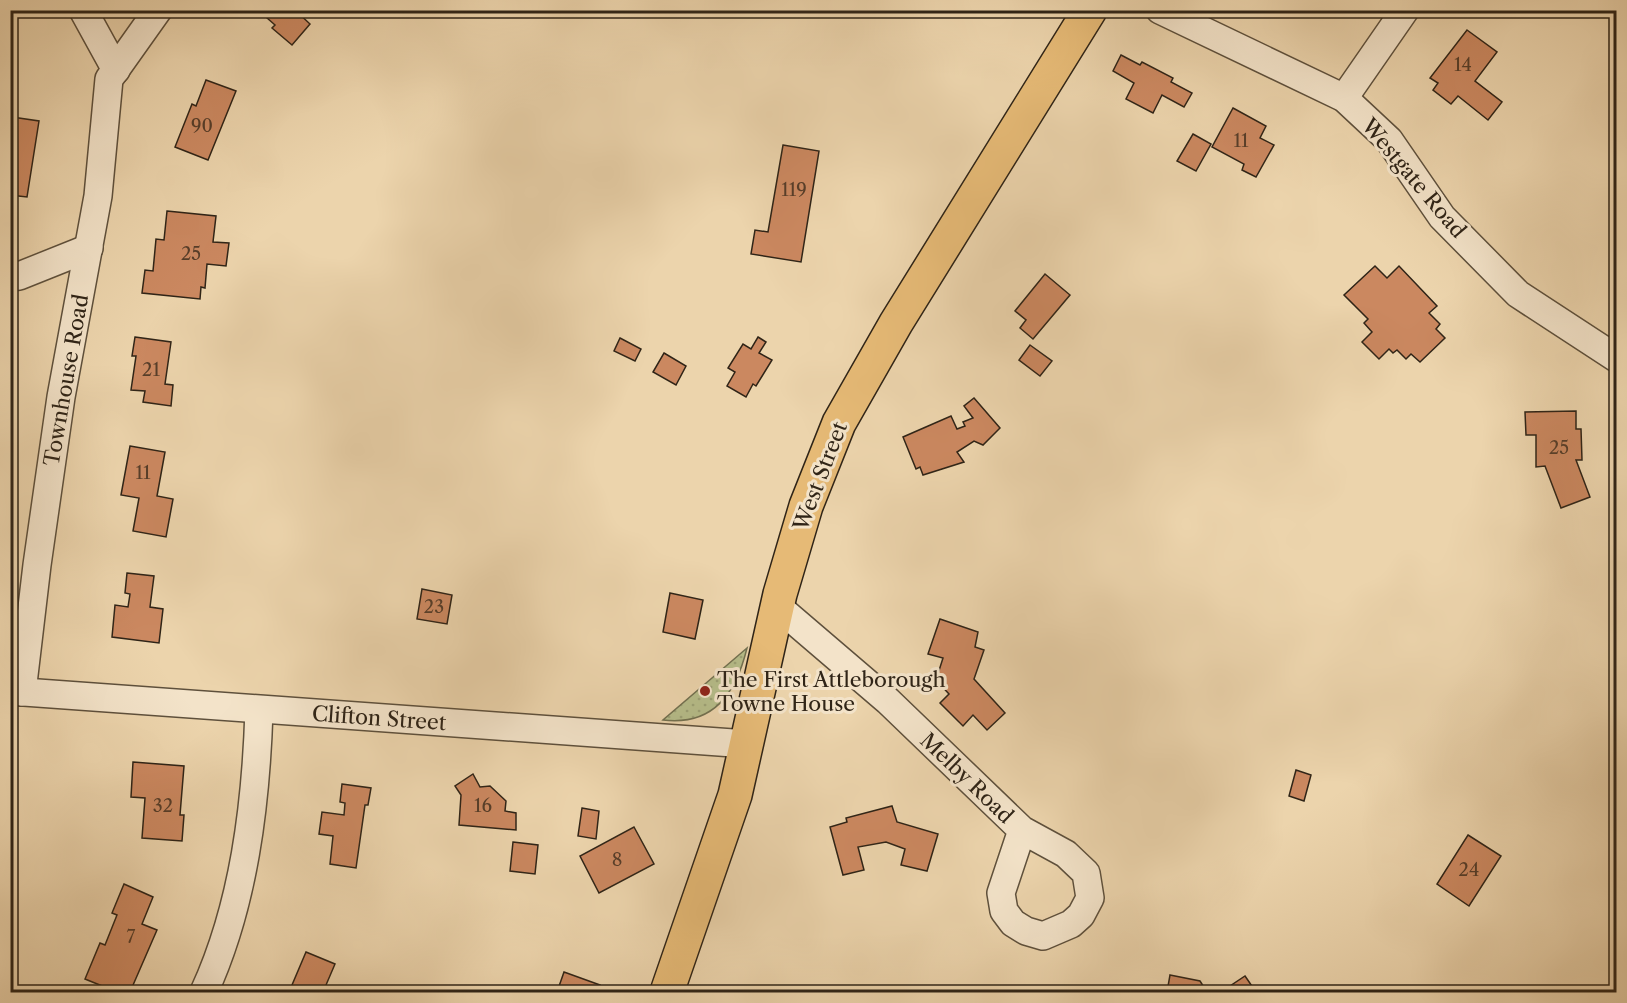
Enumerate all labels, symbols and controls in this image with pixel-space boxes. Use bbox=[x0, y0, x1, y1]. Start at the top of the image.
house number: 14 bbox=[1454, 54, 1472, 76]
street label: Westgate Road bbox=[1356, 112, 1471, 243]
house number: 90 bbox=[191, 115, 213, 137]
house number: 11 bbox=[1233, 130, 1249, 152]
house number: 119 bbox=[781, 179, 807, 201]
house number: 25 bbox=[181, 243, 201, 265]
street label: Townhouse Road bbox=[39, 292, 93, 468]
house number: 21 bbox=[142, 359, 160, 381]
street label: West Street bbox=[787, 418, 852, 535]
house number: 25 bbox=[1549, 437, 1569, 459]
house number: 11 bbox=[135, 462, 151, 484]
house number: 23 bbox=[424, 596, 444, 618]
place label: The First Attleborough Towne House bbox=[717, 667, 946, 716]
marker: The First Attleborough Towne House bbox=[698, 684, 712, 698]
street label: Clifton Street bbox=[311, 701, 448, 735]
street label: Melby Road bbox=[915, 728, 1019, 829]
house number: 32 bbox=[153, 795, 173, 817]
house number: 16 bbox=[474, 795, 492, 817]
house number: 8 bbox=[612, 849, 622, 871]
house number: 24 bbox=[1459, 859, 1479, 881]
house number: 7 bbox=[127, 926, 136, 948]

